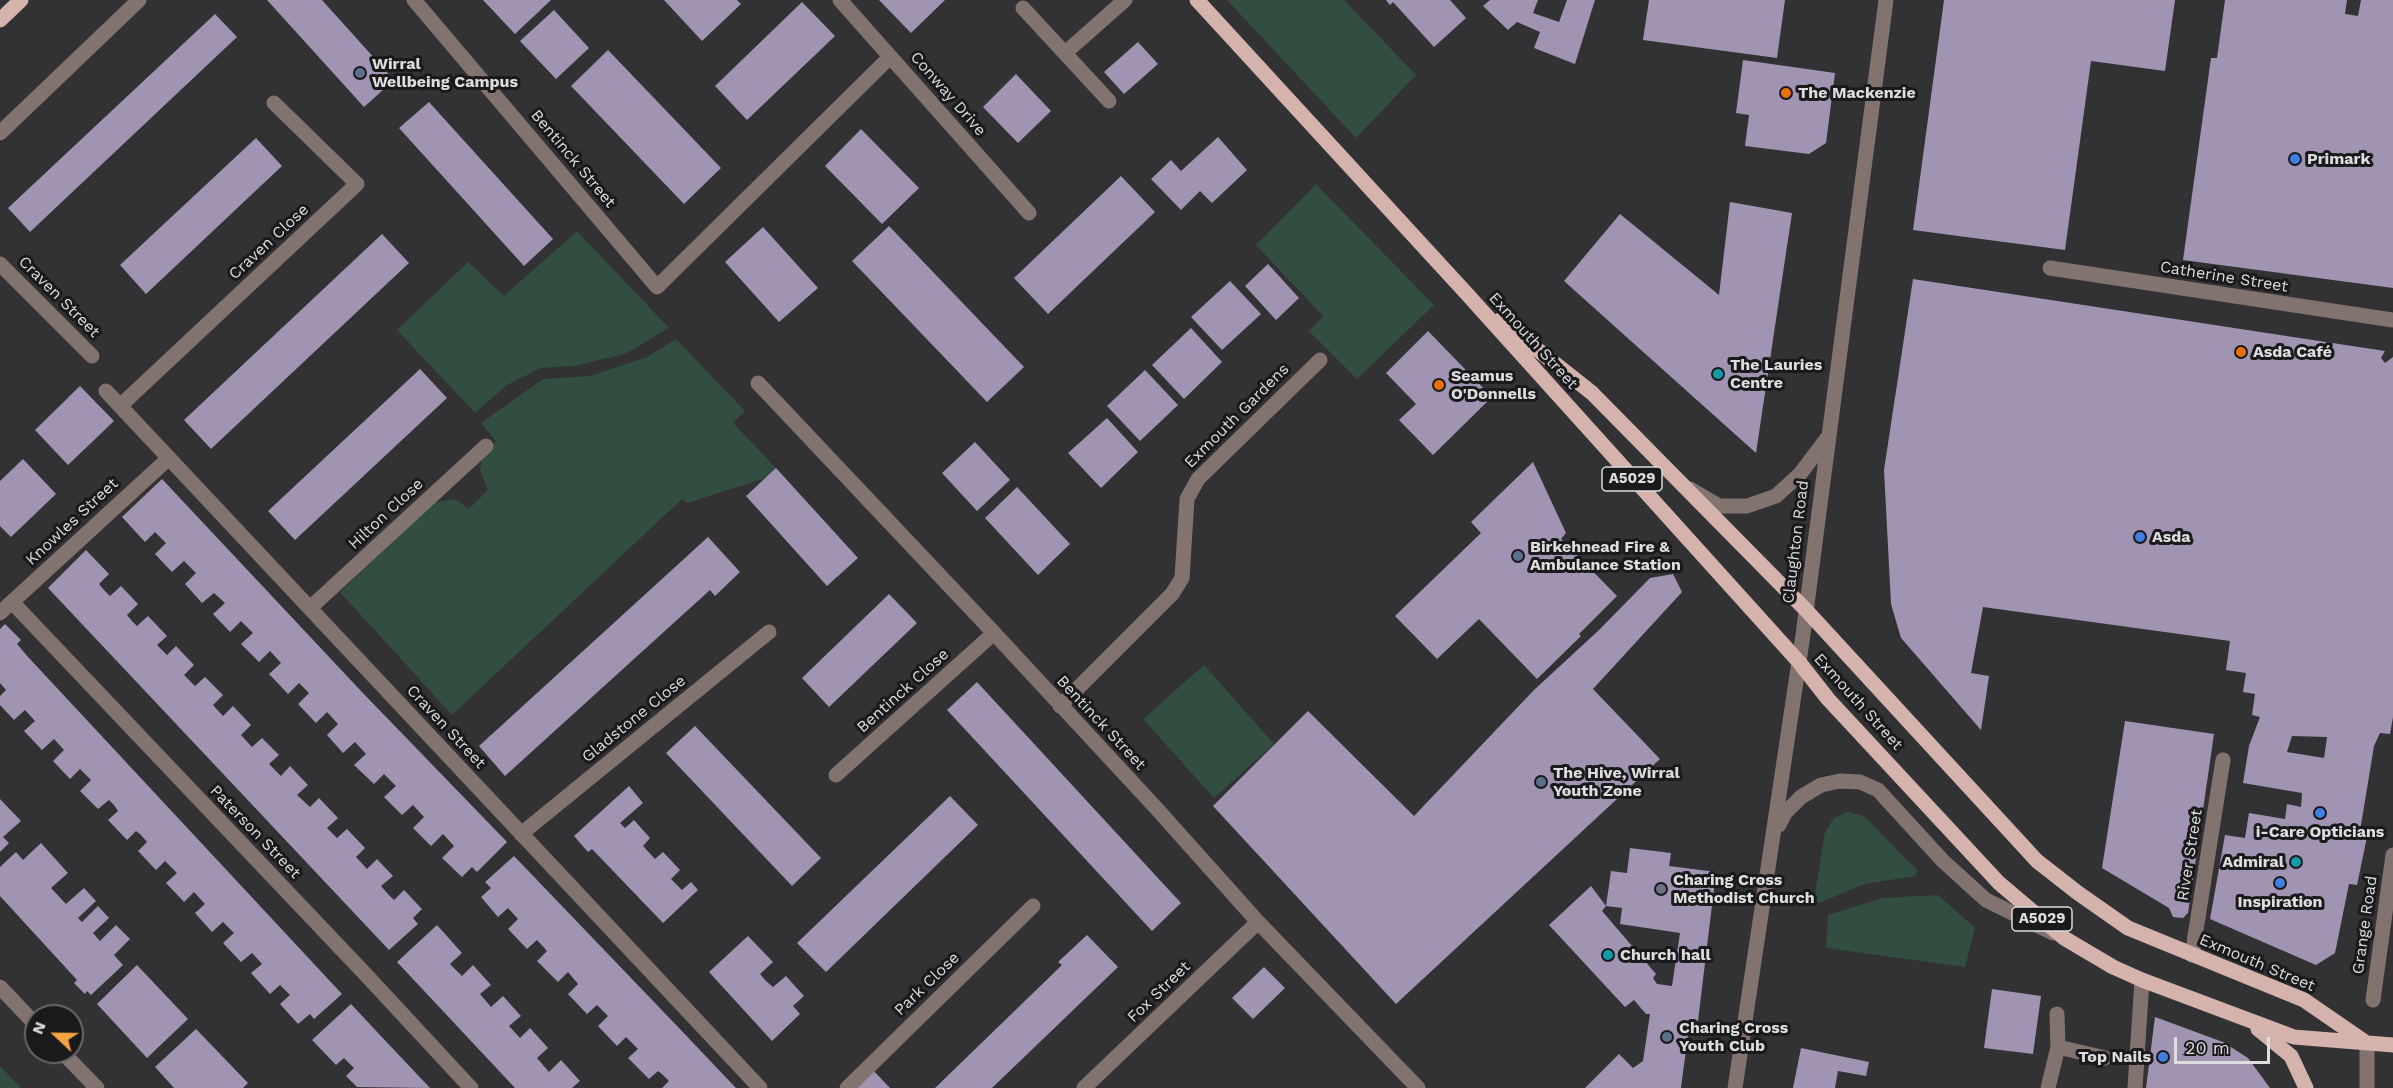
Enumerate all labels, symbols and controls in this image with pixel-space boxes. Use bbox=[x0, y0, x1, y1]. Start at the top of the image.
street label: Conway Drive bbox=[906, 48, 990, 140]
place label: Wirral Wellbeing Campus bbox=[372, 54, 518, 92]
marker: Wirral Wellbeing Campus bbox=[353, 66, 367, 80]
place label: The Mackenzie bbox=[1798, 83, 1916, 103]
marker: The Mackenzie bbox=[1779, 86, 1793, 100]
street label: Bentinck Street bbox=[526, 106, 620, 212]
place label: Primark bbox=[2307, 149, 2370, 169]
marker: Primark bbox=[2288, 152, 2302, 166]
street label: Craven Close bbox=[225, 200, 313, 284]
street label: Craven Street bbox=[14, 252, 104, 342]
street label: Catherine Street bbox=[2159, 257, 2289, 297]
street label: Exmouth Street bbox=[1484, 289, 1582, 393]
place label: Asda Café bbox=[2253, 342, 2332, 362]
marker: Asda Café bbox=[2234, 345, 2248, 359]
place label: The Lauries Centre bbox=[1730, 355, 1822, 393]
street label: Exmouth Gardens bbox=[1181, 360, 1293, 472]
place label: Seamus O'Donnells bbox=[1451, 366, 1536, 404]
marker: The Lauries Centre bbox=[1711, 367, 1725, 381]
marker: Seamus O'Donnells bbox=[1432, 378, 1446, 392]
road number: A5029 bbox=[1602, 467, 1662, 491]
street label: Knowles Street bbox=[22, 474, 122, 570]
street label: Hilton Close bbox=[345, 474, 427, 554]
street label: Claughton Road bbox=[1779, 479, 1813, 605]
place label: Asda bbox=[2152, 527, 2191, 547]
marker: Asda bbox=[2133, 530, 2147, 544]
place label: Birkehnead Fire & Ambulance Station bbox=[1530, 537, 1681, 575]
marker: Birkehnead Fire & Ambulance Station bbox=[1511, 549, 1525, 563]
street label: Bentinck Close bbox=[853, 645, 953, 737]
street label: Exmouth Street bbox=[1809, 650, 1907, 754]
street label: Gladstone Close bbox=[578, 671, 690, 767]
street label: Bentinck Street bbox=[1052, 672, 1150, 774]
street label: Craven Street bbox=[402, 681, 490, 773]
place label: The Hive, Wirral Youth Zone bbox=[1553, 763, 1680, 801]
marker: The Hive, Wirral Youth Zone bbox=[1534, 775, 1548, 789]
street label: Paterson Street bbox=[206, 781, 304, 883]
marker: i-Care Opticians bbox=[2313, 806, 2327, 820]
street label: River Street bbox=[2173, 808, 2207, 902]
place label: i-Care Opticians bbox=[2256, 822, 2384, 842]
place label: Admiral bbox=[2222, 852, 2284, 872]
marker: Admiral bbox=[2289, 855, 2303, 869]
place label: Charing Cross Methodist Church bbox=[1673, 870, 1815, 908]
street label: Grange Road bbox=[2349, 875, 2381, 975]
marker: Inspiration bbox=[2273, 876, 2287, 890]
marker: Charing Cross Methodist Church bbox=[1654, 882, 1668, 896]
place label: Inspiration bbox=[2237, 892, 2323, 912]
road number: A5029 bbox=[2012, 907, 2072, 931]
street label: Exmouth Street bbox=[2196, 930, 2318, 996]
place label: Church hall bbox=[1620, 945, 1711, 965]
street label: Park Close bbox=[890, 948, 964, 1020]
marker: Church hall bbox=[1601, 948, 1615, 962]
street label: Fox Street bbox=[1123, 957, 1195, 1027]
north arrow bbox=[24, 1004, 84, 1064]
place label: Charing Cross Youth Club bbox=[1679, 1018, 1788, 1056]
text: N bbox=[28, 1019, 50, 1037]
scale bar bbox=[2177, 1025, 2273, 1063]
marker: Charing Cross Youth Club bbox=[1660, 1030, 1674, 1044]
text: 20 m bbox=[2185, 1037, 2230, 1058]
place label: Top Nails bbox=[2078, 1047, 2151, 1067]
marker: Top Nails bbox=[2156, 1050, 2170, 1064]

